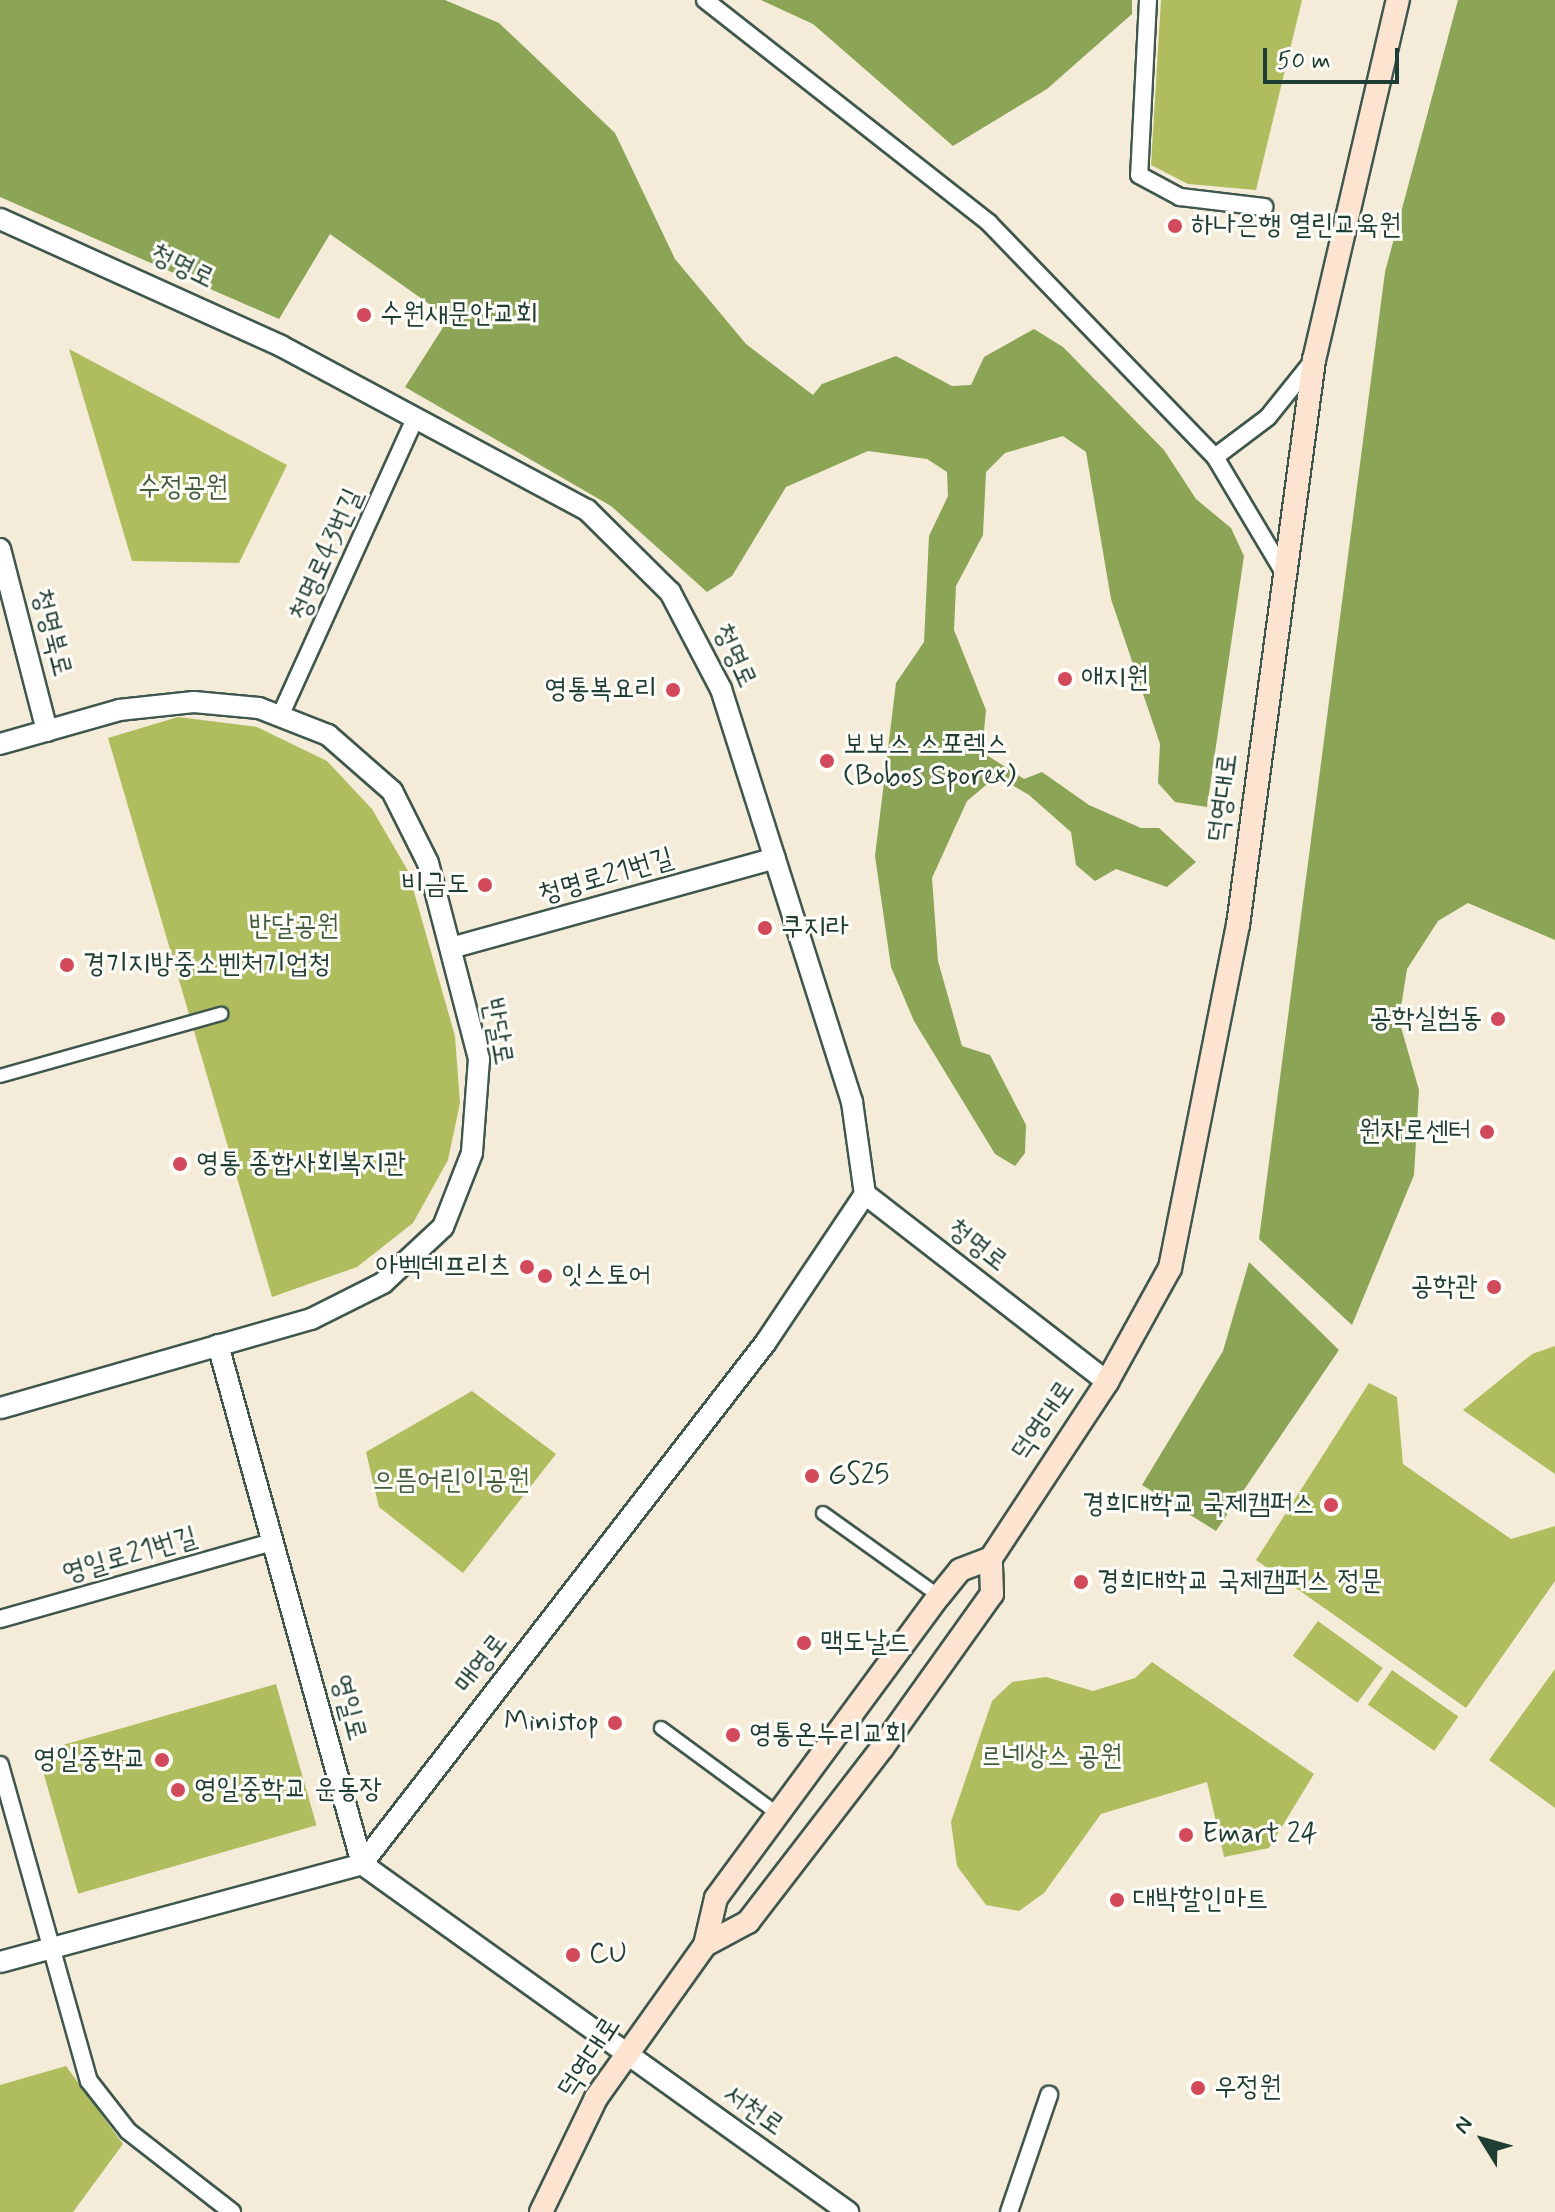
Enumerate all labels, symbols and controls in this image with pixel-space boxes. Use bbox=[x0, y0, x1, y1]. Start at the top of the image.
scale bar bbox=[1267, 32, 1403, 82]
text: 50 m bbox=[1277, 46, 1331, 77]
place label: 하나은행 열린교육원 bbox=[1191, 209, 1401, 243]
marker: 하나은행 열린교육원 bbox=[1166, 217, 1184, 235]
street label: 청명로 bbox=[144, 237, 220, 297]
place label: 수원새문안교회 bbox=[380, 298, 538, 332]
marker: 수원새문안교회 bbox=[355, 306, 373, 324]
park label: 수정공원 bbox=[138, 471, 228, 505]
street label: 청명로43번길 bbox=[283, 483, 371, 627]
street label: 청명북로 bbox=[24, 585, 78, 681]
street label: 청명로 bbox=[705, 618, 763, 694]
place label: 애지원 bbox=[1081, 662, 1149, 696]
marker: 애지원 bbox=[1056, 670, 1074, 688]
place label: 영통복요리 bbox=[544, 673, 657, 707]
marker: 영통복요리 bbox=[664, 681, 682, 699]
place label: 보보스 스포렉스 (Bobos Sporex) bbox=[843, 728, 1016, 794]
street label: 덕영대로 bbox=[1202, 751, 1246, 845]
marker: 보보스 스포렉스 (Bobos Sporex) bbox=[818, 752, 836, 770]
street label: 청명로21번길 bbox=[535, 842, 677, 912]
place label: 비금도 bbox=[401, 868, 469, 902]
marker: 비금도 bbox=[476, 876, 494, 894]
park label: 반달공원 bbox=[249, 910, 339, 944]
place label: 쿠지라 bbox=[781, 911, 849, 945]
marker: 쿠지라 bbox=[756, 919, 774, 937]
place label: 경기지방중소벤처기업청 bbox=[83, 948, 331, 982]
marker: 경기지방중소벤처기업청 bbox=[58, 956, 76, 974]
street label: 반달로 bbox=[475, 996, 519, 1068]
place label: 공학실험동 bbox=[1369, 1002, 1482, 1036]
marker: 공학실험동 bbox=[1489, 1010, 1507, 1028]
place label: 원자로센터 bbox=[1358, 1115, 1471, 1149]
marker: 원자로센터 bbox=[1478, 1123, 1496, 1141]
place label: 영통 종합사회복지관 bbox=[196, 1147, 406, 1181]
marker: 영통 종합사회복지관 bbox=[171, 1155, 189, 1173]
street label: 청명로 bbox=[940, 1212, 1014, 1280]
place label: 아벡데프리츠 bbox=[376, 1250, 511, 1284]
marker: 아벡데프리츠 bbox=[518, 1258, 536, 1276]
place label: 잇스토어 bbox=[561, 1259, 651, 1293]
marker: 잇스토어 bbox=[536, 1267, 554, 1285]
place label: 공학관 bbox=[1410, 1270, 1478, 1304]
marker: 공학관 bbox=[1485, 1278, 1503, 1296]
street label: 덕영대로 bbox=[1005, 1374, 1083, 1468]
place label: GS25 bbox=[828, 1459, 889, 1493]
park label: 으뜸어린이공원 bbox=[372, 1464, 530, 1498]
marker: GS25 bbox=[803, 1467, 821, 1485]
place label: 경희대학교 국제캠퍼스 bbox=[1082, 1488, 1315, 1522]
marker: 경희대학교 국제캠퍼스 bbox=[1322, 1496, 1340, 1514]
street label: 영일로21번길 bbox=[59, 1521, 201, 1591]
place label: 경희대학교 국제캠퍼스 정문 bbox=[1097, 1565, 1382, 1599]
marker: 경희대학교 국제캠퍼스 정문 bbox=[1072, 1573, 1090, 1591]
place label: 맥도날드 bbox=[820, 1626, 910, 1660]
street label: 매영로 bbox=[448, 1627, 516, 1701]
marker: 맥도날드 bbox=[795, 1634, 813, 1652]
street label: 영일로 bbox=[323, 1671, 373, 1745]
place label: Ministop bbox=[504, 1706, 599, 1740]
marker: Ministop bbox=[606, 1714, 624, 1732]
place label: 영통온누리교회 bbox=[749, 1718, 907, 1752]
marker: 영통온누리교회 bbox=[724, 1726, 742, 1744]
park label: 르네상스 공원 bbox=[980, 1740, 1122, 1774]
place label: 영일중학교 bbox=[33, 1743, 146, 1777]
marker: 영일중학교 bbox=[153, 1751, 171, 1769]
place label: 영일중학교 운동장 bbox=[194, 1773, 382, 1807]
marker: 영일중학교 운동장 bbox=[169, 1781, 187, 1799]
place label: Emart 24 bbox=[1202, 1818, 1317, 1852]
marker: Emart 24 bbox=[1177, 1826, 1195, 1844]
place label: 대박할인마트 bbox=[1133, 1883, 1268, 1917]
marker: 대박할인마트 bbox=[1108, 1891, 1126, 1909]
place label: CU bbox=[589, 1938, 627, 1972]
marker: CU bbox=[564, 1946, 582, 1964]
street label: 덕영대로 bbox=[551, 2011, 629, 2105]
place label: 우정원 bbox=[1214, 2071, 1282, 2105]
street label: 서천로 bbox=[716, 2078, 790, 2144]
marker: 우정원 bbox=[1189, 2079, 1207, 2097]
north arrow bbox=[1443, 2100, 1523, 2180]
text: N bbox=[1448, 2111, 1479, 2140]

